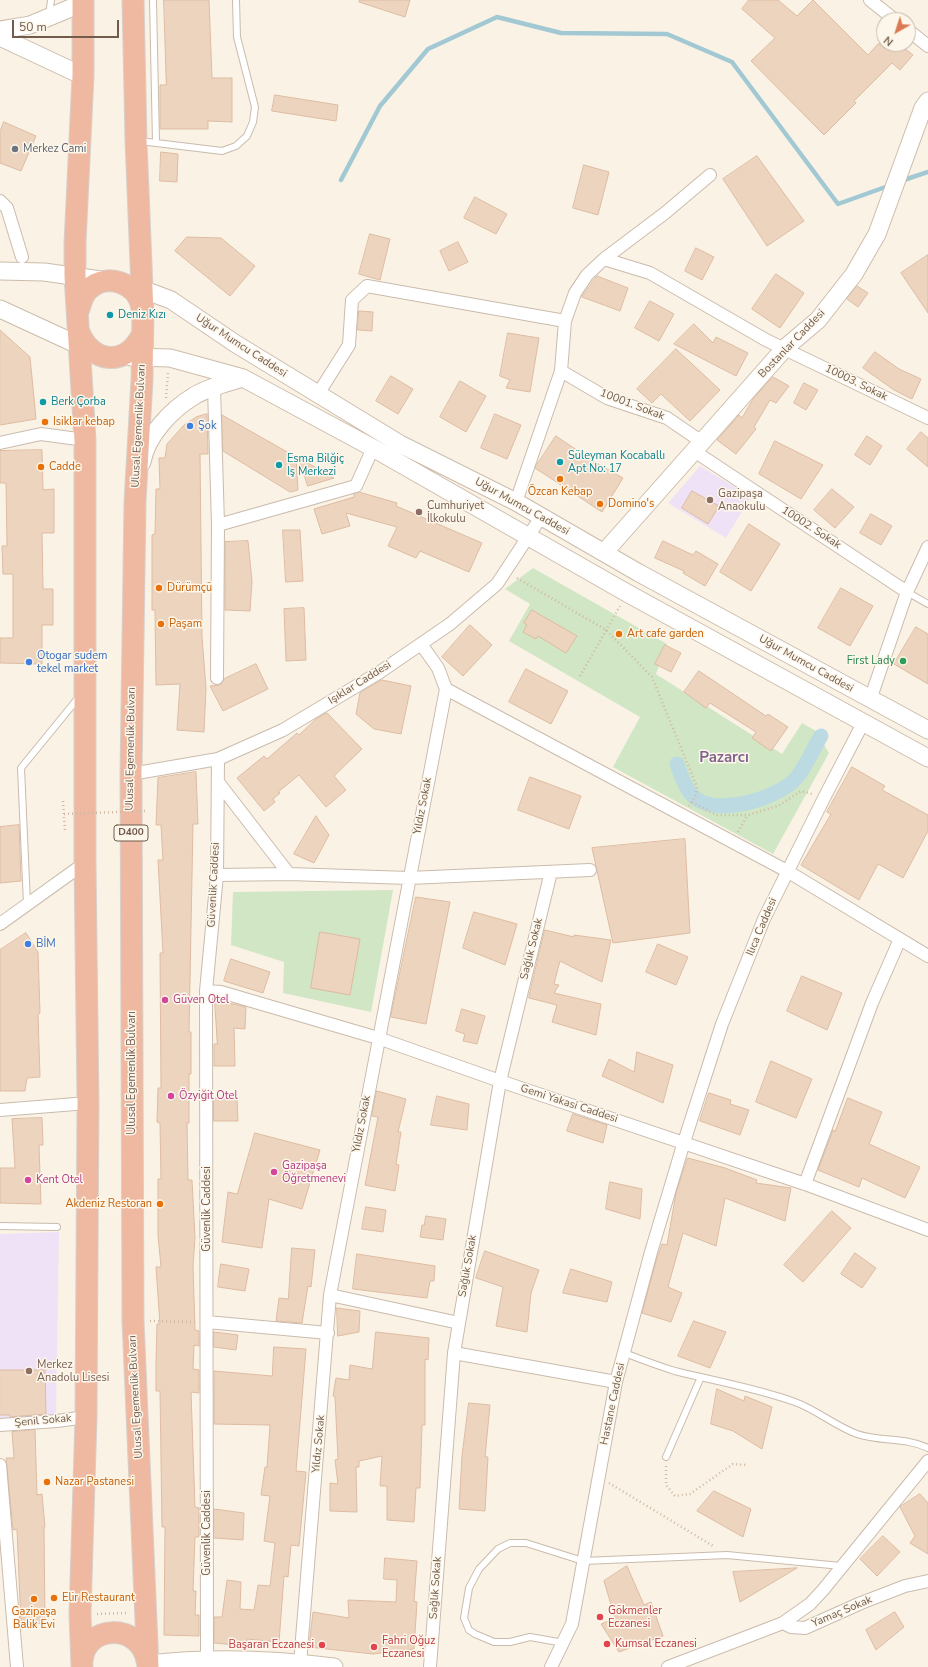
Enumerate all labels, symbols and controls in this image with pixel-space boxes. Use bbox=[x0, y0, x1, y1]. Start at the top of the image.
scale bar bbox=[14, 12, 121, 38]
north arrow bbox=[876, 12, 916, 52]
text: 50 m bbox=[19, 19, 47, 35]
text: N bbox=[881, 33, 897, 49]
place label: Merkez Cami bbox=[23, 142, 86, 156]
marker: Merkez Cami bbox=[10, 144, 20, 154]
street label: Bostanlar Caddesi bbox=[756, 307, 828, 381]
place label: Deniz Kızı bbox=[118, 308, 166, 322]
marker: Deniz Kızı bbox=[105, 310, 115, 320]
street label: Uğur Mumcu Caddesi bbox=[193, 312, 289, 380]
street label: 10003. Sokak bbox=[823, 362, 889, 404]
street label: Ulusal Egemenlik Bulvarı bbox=[129, 364, 149, 488]
street label: 10001. Sokak bbox=[598, 387, 666, 423]
place label: Berk Çorba bbox=[51, 395, 106, 409]
marker: Berk Çorba bbox=[38, 397, 48, 407]
place label: Isiklar kebap bbox=[53, 415, 115, 429]
marker: Isiklar kebap bbox=[40, 417, 50, 427]
place label: Şok bbox=[198, 419, 216, 433]
marker: Şok bbox=[185, 421, 195, 431]
place label: Süleyman Kocaballı Apt No: 17 bbox=[568, 449, 665, 475]
place label: Esma Bilğiç Iş Merkezi bbox=[287, 452, 344, 478]
marker: Süleyman Kocaballı Apt No: 17 bbox=[555, 457, 565, 467]
place label: Cadde bbox=[49, 460, 81, 474]
marker: Esma Bilğiç Iş Merkezi bbox=[274, 460, 284, 470]
marker: Cadde bbox=[36, 462, 46, 472]
marker: Özcan Kebap bbox=[555, 474, 565, 484]
street label: Uğur Mumcu Caddesi bbox=[472, 476, 572, 538]
place label: Özcan Kebap bbox=[528, 485, 592, 499]
place label: Gazipaşa Anaokulu bbox=[718, 487, 765, 513]
marker: Gazipaşa Anaokulu bbox=[705, 495, 715, 505]
place label: Domino's bbox=[608, 497, 654, 511]
place label: Cumhuriyet İlkokulu bbox=[427, 499, 484, 525]
marker: Domino's bbox=[595, 499, 605, 509]
street label: 10002. Sokak bbox=[779, 504, 843, 552]
marker: Cumhuriyet İlkokulu bbox=[414, 507, 424, 517]
place label: Dürümçü bbox=[167, 581, 212, 595]
marker: Dürümçü bbox=[154, 583, 164, 593]
place label: Paşam bbox=[169, 617, 202, 631]
marker: Paşam bbox=[156, 619, 166, 629]
place label: Art cafe garden bbox=[627, 627, 704, 641]
marker: Art cafe garden bbox=[614, 629, 624, 639]
street label: Uğur Mumcu Caddesi bbox=[756, 633, 856, 695]
place label: Otogar sudem tekel market bbox=[37, 649, 108, 675]
place label: First Lady bbox=[847, 654, 895, 668]
marker: First Lady bbox=[898, 656, 908, 666]
marker: Otogar sudem tekel market bbox=[24, 657, 34, 667]
street label: Işıklar Caddesi bbox=[326, 658, 394, 708]
street label: Ulusal Egemenlik Bulvarı bbox=[123, 687, 139, 811]
district label: Pazarcı bbox=[699, 749, 749, 767]
street label: Yıldız Sokak bbox=[411, 776, 435, 836]
road number: D400 bbox=[114, 825, 148, 841]
street label: Güvenlik Caddesi bbox=[205, 842, 223, 928]
street label: Ilıca Caddesi bbox=[744, 896, 780, 958]
street label: Sağlık Sokak bbox=[518, 917, 546, 981]
place label: BİM bbox=[36, 937, 56, 951]
marker: BİM bbox=[23, 939, 33, 949]
place label: Güven Otel bbox=[173, 993, 229, 1007]
marker: Güven Otel bbox=[160, 995, 170, 1005]
street label: Ulusal Egemenlik Bulvarı bbox=[125, 1011, 139, 1135]
street label: Gemi Yakasi Caddesi bbox=[519, 1082, 619, 1126]
place label: Özyiğit Otel bbox=[179, 1089, 238, 1103]
marker: Özyiğit Otel bbox=[166, 1091, 176, 1101]
street label: Yıldız Sokak bbox=[350, 1094, 374, 1154]
place label: Gazipaşa Öğretmenevi bbox=[282, 1159, 346, 1185]
street label: Güvenlik Caddesi bbox=[200, 1166, 214, 1252]
marker: Gazipaşa Öğretmenevi bbox=[269, 1167, 279, 1177]
place label: Kent Otel bbox=[36, 1173, 83, 1187]
marker: Kent Otel bbox=[23, 1175, 33, 1185]
place label: Akdeniz Restoran bbox=[65, 1197, 152, 1211]
marker: Akdeniz Restoran bbox=[155, 1199, 165, 1209]
street label: Sağlık Sokak bbox=[456, 1234, 480, 1298]
street label: Ulusal Egemenlik Bulvarı bbox=[126, 1335, 146, 1459]
place label: Merkez Anadolu Lisesi bbox=[37, 1358, 109, 1384]
street label: Hastane Caddesi bbox=[598, 1362, 628, 1446]
marker: Merkez Anadolu Lisesi bbox=[24, 1366, 34, 1376]
street label: Şenil Sokak bbox=[14, 1412, 72, 1430]
street label: Yıldız Sokak bbox=[310, 1415, 328, 1473]
place label: Nazar Pastanesi bbox=[55, 1475, 134, 1489]
marker: Nazar Pastanesi bbox=[42, 1477, 52, 1487]
street label: Güvenlik Caddesi bbox=[200, 1490, 214, 1576]
street label: Sağlık Sokak bbox=[427, 1556, 445, 1620]
place label: Elir Restaurant bbox=[62, 1591, 135, 1605]
marker: Elir Restaurant bbox=[49, 1593, 59, 1603]
street label: Yamaç Sokak bbox=[810, 1593, 874, 1631]
marker: Gazipaşa Balik Evi bbox=[29, 1594, 39, 1604]
place label: Gökmenler Eczanesi bbox=[608, 1604, 662, 1630]
place label: Gazipaşa Balik Evi bbox=[12, 1605, 56, 1631]
marker: Gökmenler Eczanesi bbox=[595, 1612, 605, 1622]
place label: Fahri Oğuz Eczanesi bbox=[382, 1634, 435, 1660]
place label: Kumsal Eczanesi bbox=[615, 1637, 697, 1651]
place label: Başaran Eczanesi bbox=[229, 1638, 314, 1652]
marker: Kumsal Eczanesi bbox=[602, 1639, 612, 1649]
marker: Başaran Eczanesi bbox=[317, 1640, 327, 1650]
marker: Fahri Oğuz Eczanesi bbox=[369, 1642, 379, 1652]

